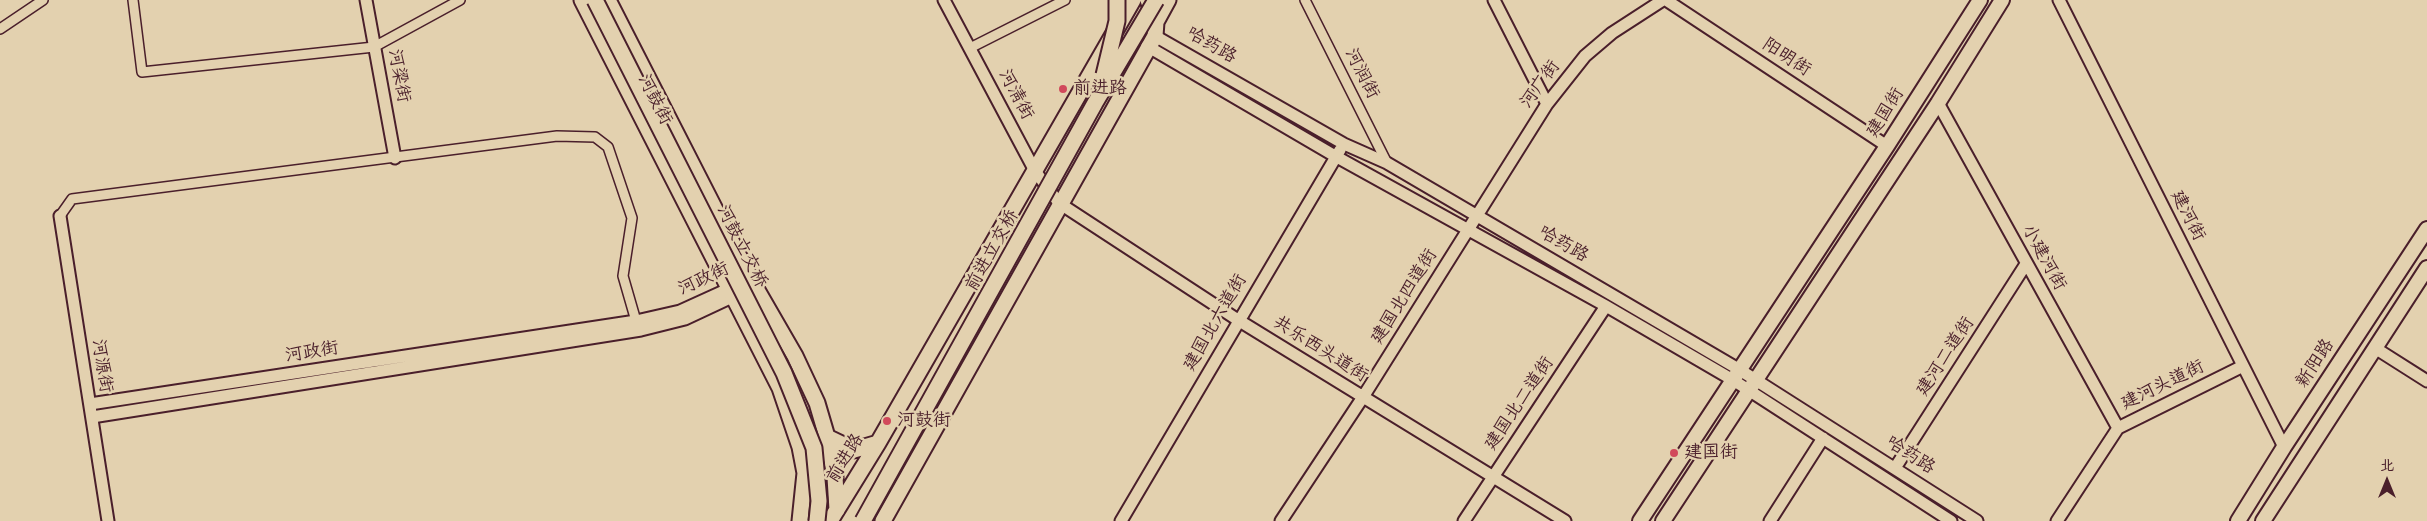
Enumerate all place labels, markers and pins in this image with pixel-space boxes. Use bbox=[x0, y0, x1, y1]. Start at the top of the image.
place label: 前进路 bbox=[1073, 78, 1127, 100]
marker: 前进路 bbox=[1057, 83, 1069, 95]
place label: 河鼓街 bbox=[897, 410, 951, 432]
marker: 河鼓街 bbox=[881, 415, 893, 427]
place label: 建国街 bbox=[1684, 442, 1738, 464]
marker: 建国街 bbox=[1668, 447, 1680, 459]

